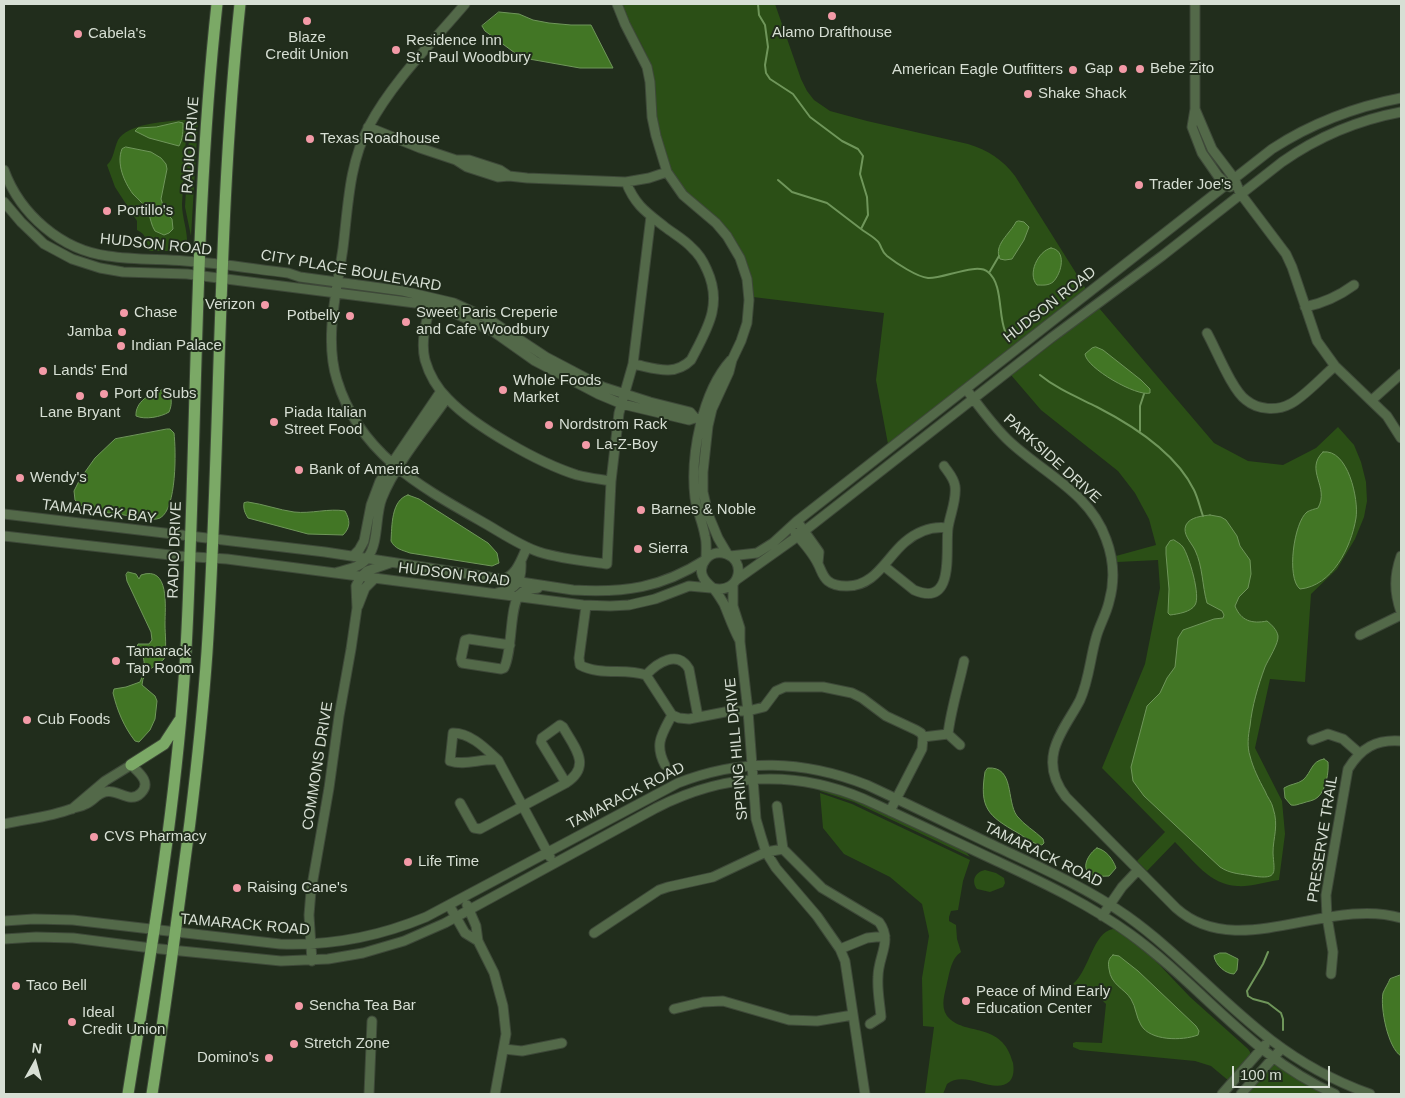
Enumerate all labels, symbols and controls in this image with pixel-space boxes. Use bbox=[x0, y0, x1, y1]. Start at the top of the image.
marker: Alamo Drafthouse bbox=[826, 10, 838, 22]
marker: Blaze Credit Union bbox=[301, 15, 313, 27]
place label: Alamo Drafthouse bbox=[772, 24, 892, 42]
place label: Cabela's bbox=[88, 25, 146, 43]
marker: Cabela's bbox=[72, 28, 84, 40]
place label: Blaze Credit Union bbox=[265, 29, 349, 64]
place label: Residence Inn St. Paul Woodbury bbox=[406, 32, 531, 67]
marker: Residence Inn St. Paul Woodbury bbox=[390, 44, 402, 56]
place label: Gap bbox=[1085, 60, 1113, 78]
place label: Bebe Zito bbox=[1150, 60, 1214, 78]
place label: American Eagle Outfitters bbox=[892, 61, 1063, 79]
marker: Gap bbox=[1117, 63, 1129, 75]
marker: Bebe Zito bbox=[1134, 63, 1146, 75]
marker: American Eagle Outfitters bbox=[1067, 64, 1079, 76]
place label: Shake Shack bbox=[1038, 85, 1126, 103]
marker: Shake Shack bbox=[1022, 88, 1034, 100]
street label: RADIO DRIVE bbox=[179, 96, 203, 194]
place label: Texas Roadhouse bbox=[320, 130, 440, 148]
marker: Texas Roadhouse bbox=[304, 133, 316, 145]
place label: Trader Joe's bbox=[1149, 176, 1231, 194]
marker: Trader Joe's bbox=[1133, 179, 1145, 191]
place label: Portillo's bbox=[117, 202, 173, 220]
marker: Portillo's bbox=[101, 205, 113, 217]
street label: HUDSON ROAD bbox=[99, 230, 213, 260]
street label: CITY PLACE BOULEVARD bbox=[259, 246, 443, 296]
street label: HUDSON ROAD bbox=[1000, 263, 1100, 347]
place label: Verizon bbox=[205, 296, 255, 314]
marker: Verizon bbox=[259, 299, 271, 311]
place label: Chase bbox=[134, 304, 177, 322]
place label: Sweet Paris Creperie and Cafe Woodbury bbox=[416, 304, 558, 339]
marker: Chase bbox=[118, 307, 130, 319]
place label: Potbelly bbox=[287, 307, 340, 325]
marker: Potbelly bbox=[344, 310, 356, 322]
marker: Sweet Paris Creperie and Cafe Woodbury bbox=[400, 316, 412, 328]
place label: Jamba bbox=[67, 323, 112, 341]
marker: Jamba bbox=[116, 326, 128, 338]
place label: Indian Palace bbox=[131, 337, 222, 355]
marker: Indian Palace bbox=[115, 340, 127, 352]
place label: Lands' End bbox=[53, 362, 128, 380]
marker: Lands' End bbox=[37, 365, 49, 377]
place label: Whole Foods Market bbox=[513, 372, 601, 407]
marker: Whole Foods Market bbox=[497, 384, 509, 396]
place label: Port of Subs bbox=[114, 385, 197, 403]
marker: Port of Subs bbox=[98, 388, 110, 400]
marker: Lane Bryant bbox=[74, 390, 86, 402]
place label: Lane Bryant bbox=[40, 404, 120, 422]
place label: Piada Italian Street Food bbox=[284, 404, 367, 439]
street label: PARKSIDE DRIVE bbox=[1000, 411, 1104, 507]
marker: Piada Italian Street Food bbox=[268, 416, 280, 428]
place label: Nordstrom Rack bbox=[559, 416, 667, 434]
marker: Nordstrom Rack bbox=[543, 419, 555, 431]
place label: La-Z-Boy bbox=[596, 436, 658, 454]
marker: La-Z-Boy bbox=[580, 439, 592, 451]
place label: Bank of America bbox=[309, 461, 419, 479]
marker: Bank of America bbox=[293, 464, 305, 476]
place label: Wendy's bbox=[30, 469, 87, 487]
marker: Wendy's bbox=[14, 472, 26, 484]
street label: TAMARACK BAY bbox=[41, 496, 157, 528]
street label: RADIO DRIVE bbox=[164, 501, 186, 599]
place label: Barnes & Noble bbox=[651, 501, 756, 519]
marker: Barnes & Noble bbox=[635, 504, 647, 516]
place label: Sierra bbox=[648, 540, 688, 558]
marker: Sierra bbox=[632, 543, 644, 555]
street label: HUDSON ROAD bbox=[397, 559, 511, 591]
place label: Tamarack Tap Room bbox=[126, 643, 194, 678]
marker: Tamarack Tap Room bbox=[110, 655, 122, 667]
street label: SPRING HILL DRIVE bbox=[722, 677, 752, 821]
street label: COMMONS DRIVE bbox=[299, 700, 337, 832]
place label: Cub Foods bbox=[37, 711, 110, 729]
marker: Cub Foods bbox=[21, 714, 33, 726]
street label: TAMARACK ROAD bbox=[564, 759, 688, 833]
street label: PRESERVE TRAIL bbox=[1304, 774, 1342, 904]
street label: TAMARACK ROAD bbox=[981, 818, 1105, 892]
place label: CVS Pharmacy bbox=[104, 828, 207, 846]
marker: CVS Pharmacy bbox=[88, 831, 100, 843]
place label: Life Time bbox=[418, 853, 479, 871]
marker: Life Time bbox=[402, 856, 414, 868]
place label: Raising Cane's bbox=[247, 879, 347, 897]
marker: Raising Cane's bbox=[231, 882, 243, 894]
street label: TAMARACK ROAD bbox=[180, 910, 310, 940]
place label: Taco Bell bbox=[26, 977, 87, 995]
marker: Taco Bell bbox=[10, 980, 22, 992]
place label: Peace of Mind Early Education Center bbox=[976, 983, 1110, 1018]
marker: Peace of Mind Early Education Center bbox=[960, 995, 972, 1007]
place label: Sencha Tea Bar bbox=[309, 997, 416, 1015]
marker: Sencha Tea Bar bbox=[293, 1000, 305, 1012]
place label: Ideal Credit Union bbox=[82, 1004, 165, 1039]
marker: Ideal Credit Union bbox=[66, 1016, 78, 1028]
place label: Stretch Zone bbox=[304, 1035, 390, 1053]
north arrow bbox=[10, 1038, 60, 1088]
marker: Stretch Zone bbox=[288, 1038, 300, 1050]
text: N bbox=[31, 1040, 43, 1057]
place label: Domino's bbox=[197, 1049, 259, 1067]
marker: Domino's bbox=[263, 1052, 275, 1064]
scale bar bbox=[1235, 1056, 1332, 1088]
text: 100 m bbox=[1240, 1066, 1282, 1083]

